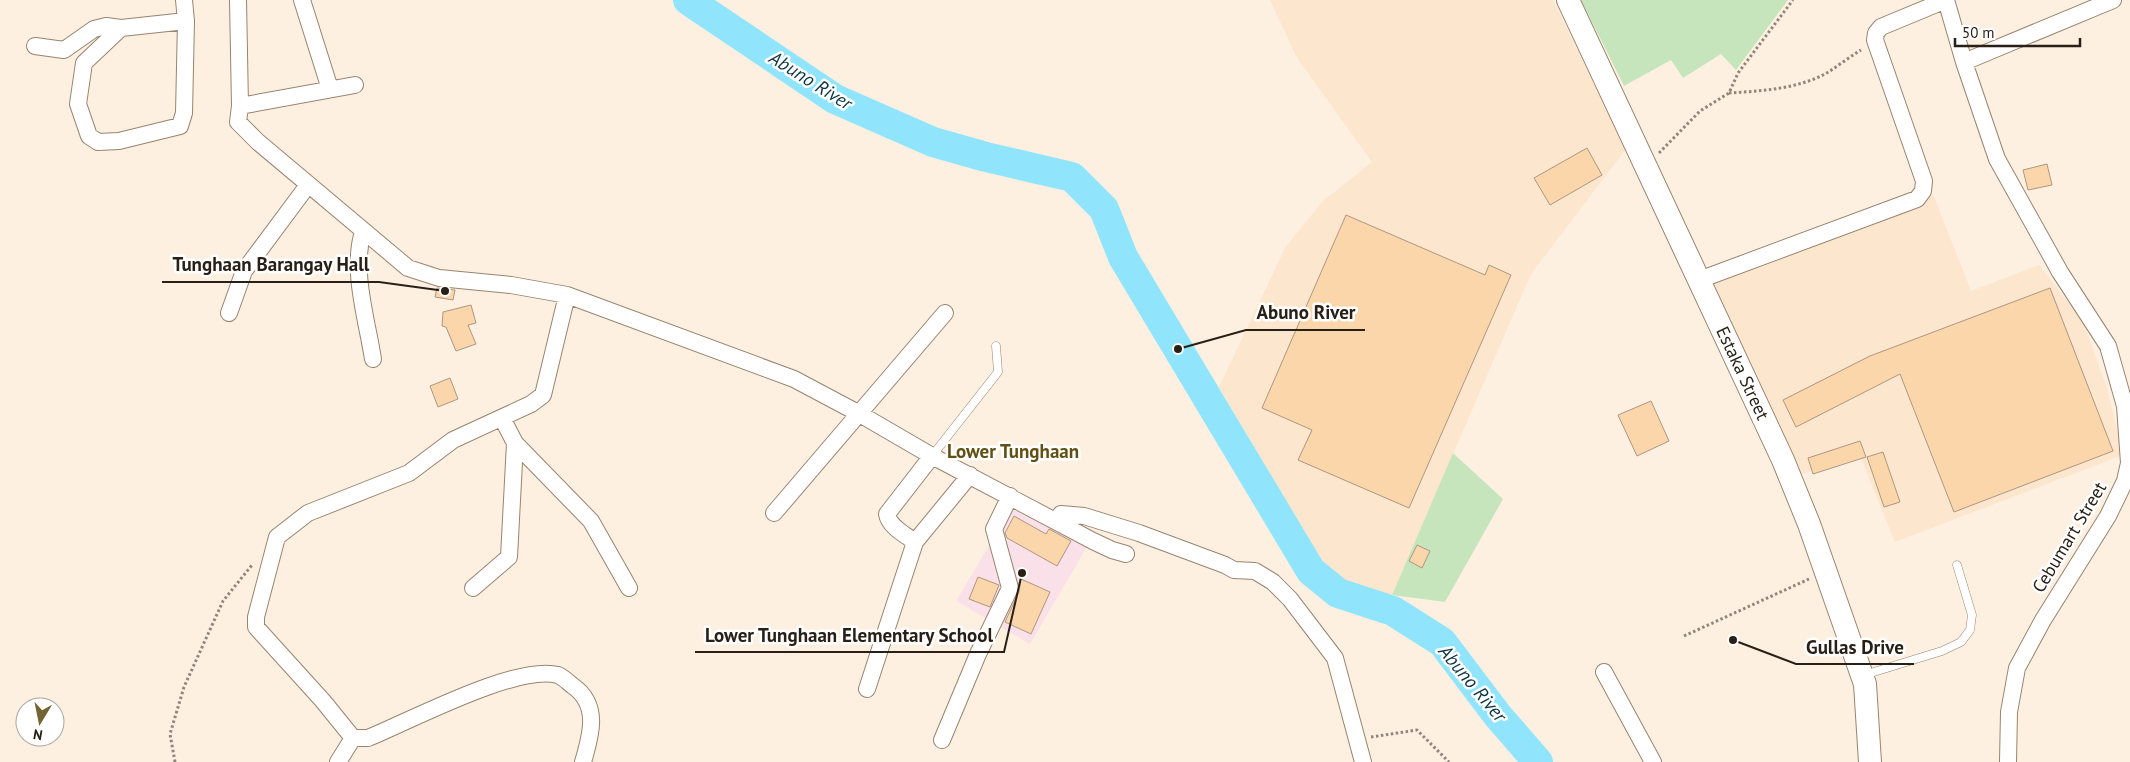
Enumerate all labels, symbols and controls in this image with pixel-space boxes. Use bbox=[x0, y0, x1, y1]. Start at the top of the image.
scale bar bbox=[1955, 15, 2080, 47]
text: 50 m bbox=[1962, 23, 1995, 42]
water label: Abuno River bbox=[764, 45, 858, 116]
callout: Tunghaan Barangay Hall bbox=[162, 248, 379, 282]
text: Tunghaan Barangay Hall bbox=[173, 252, 370, 276]
callout: Abuno River bbox=[1246, 296, 1365, 330]
text: Abuno River bbox=[1256, 300, 1356, 324]
street label: Estaka Street bbox=[1711, 323, 1775, 423]
district label: Lower Tunghaan bbox=[947, 439, 1079, 463]
street label: Cebumart Street bbox=[2027, 477, 2111, 597]
callout: Lower Tunghaan Elementary School bbox=[695, 618, 1004, 652]
text: Lower Tunghaan Elementary School bbox=[705, 623, 993, 647]
callout: Gullas Drive bbox=[1796, 630, 1914, 664]
text: Gullas Drive bbox=[1806, 635, 1904, 659]
water label: Abuno River bbox=[1433, 639, 1513, 728]
north arrow bbox=[15, 697, 65, 747]
text: N bbox=[32, 725, 44, 744]

